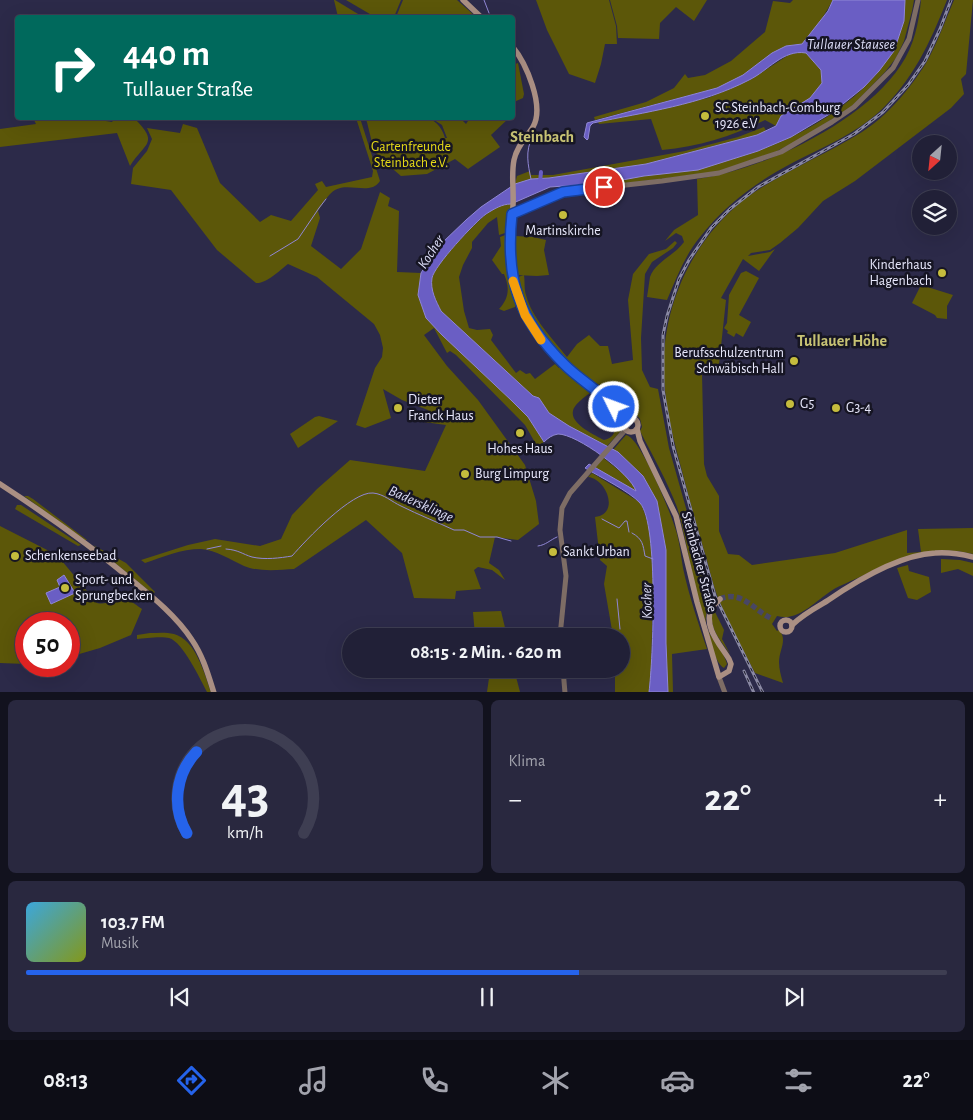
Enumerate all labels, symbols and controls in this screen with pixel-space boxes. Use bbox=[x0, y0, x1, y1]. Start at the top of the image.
icon: right bbox=[40, 35, 105, 100]
text: 440 m bbox=[123, 37, 210, 72]
water label: Tullauer Stausee bbox=[807, 37, 895, 52]
text: Tullauer Straße bbox=[123, 78, 253, 100]
place label: SC Steinbach-Comburg 1926 e.V bbox=[715, 101, 840, 131]
marker: SC Steinbach-Comburg 1926 e.V bbox=[699, 110, 711, 122]
district label: Steinbach bbox=[510, 129, 574, 145]
north arrow bbox=[912, 135, 958, 180]
map controls bbox=[912, 135, 957, 235]
park label: Gartenfreunde Steinbach e.V. bbox=[371, 140, 451, 170]
pin bbox=[583, 166, 625, 208]
icon: arrive bbox=[590, 173, 618, 201]
button: layers bbox=[912, 190, 957, 235]
marker: Martinskirche bbox=[557, 209, 569, 221]
place label: Martinskirche bbox=[525, 224, 601, 238]
water label: Kocher bbox=[415, 232, 448, 271]
place label: Kinderhaus Hagenbach bbox=[869, 258, 932, 288]
marker: Kinderhaus Hagenbach bbox=[936, 267, 948, 279]
district label: Tullauer Höhe bbox=[797, 333, 888, 349]
place label: Berufsschulzentrum Schwäbisch Hall bbox=[674, 346, 784, 376]
marker: Berufsschulzentrum Schwäbisch Hall bbox=[788, 355, 800, 367]
position arrow bbox=[587, 380, 639, 432]
place label: Dieter Franck Haus bbox=[408, 393, 474, 423]
place label: G5 bbox=[800, 397, 814, 411]
marker: G5 bbox=[784, 398, 796, 410]
place label: G3-4 bbox=[846, 401, 871, 415]
marker: Dieter Franck Haus bbox=[392, 402, 404, 414]
marker: G3-4 bbox=[830, 402, 842, 414]
marker: Hohes Haus bbox=[514, 427, 526, 439]
place label: Hohes Haus bbox=[487, 442, 553, 456]
place label: Burg Limpurg bbox=[475, 467, 549, 481]
marker: Burg Limpurg bbox=[459, 468, 471, 480]
water label: Badersklinge bbox=[386, 483, 456, 525]
street label: Steinbacher Straße bbox=[679, 510, 719, 614]
place label: Sankt Urban bbox=[563, 545, 630, 559]
marker: Sankt Urban bbox=[547, 546, 559, 558]
place label: Schenkenseebad bbox=[25, 549, 117, 563]
marker: Schenkenseebad bbox=[9, 550, 21, 562]
place label: Sport- und Sprungbecken bbox=[75, 573, 153, 603]
marker: Sport- und Sprungbecken bbox=[59, 582, 71, 594]
water label: Kocher bbox=[639, 582, 655, 619]
speed limit sign: 50 bbox=[15, 612, 80, 677]
text: 08:15 · 2 Min. · 620 m bbox=[410, 643, 562, 662]
text: Klima bbox=[509, 753, 545, 769]
text: 43 bbox=[221, 770, 270, 822]
text: 22° bbox=[704, 780, 751, 818]
text: − bbox=[509, 786, 522, 814]
text: + bbox=[934, 786, 947, 814]
text: km/h bbox=[227, 824, 264, 842]
text: 103.7 FM bbox=[101, 913, 165, 932]
text: Musik bbox=[101, 935, 139, 951]
icon: previous bbox=[166, 983, 194, 1011]
icon: pause bbox=[473, 983, 501, 1011]
icon: next bbox=[780, 983, 808, 1011]
icon: directions bbox=[174, 1063, 209, 1098]
icon: music bbox=[296, 1063, 331, 1098]
icon: phone bbox=[417, 1063, 452, 1098]
icon: climate bbox=[538, 1063, 573, 1098]
icon: car bbox=[660, 1063, 695, 1098]
icon: filters bbox=[781, 1063, 816, 1098]
text: 08:13 bbox=[43, 1069, 88, 1091]
text: 22° bbox=[903, 1069, 930, 1091]

